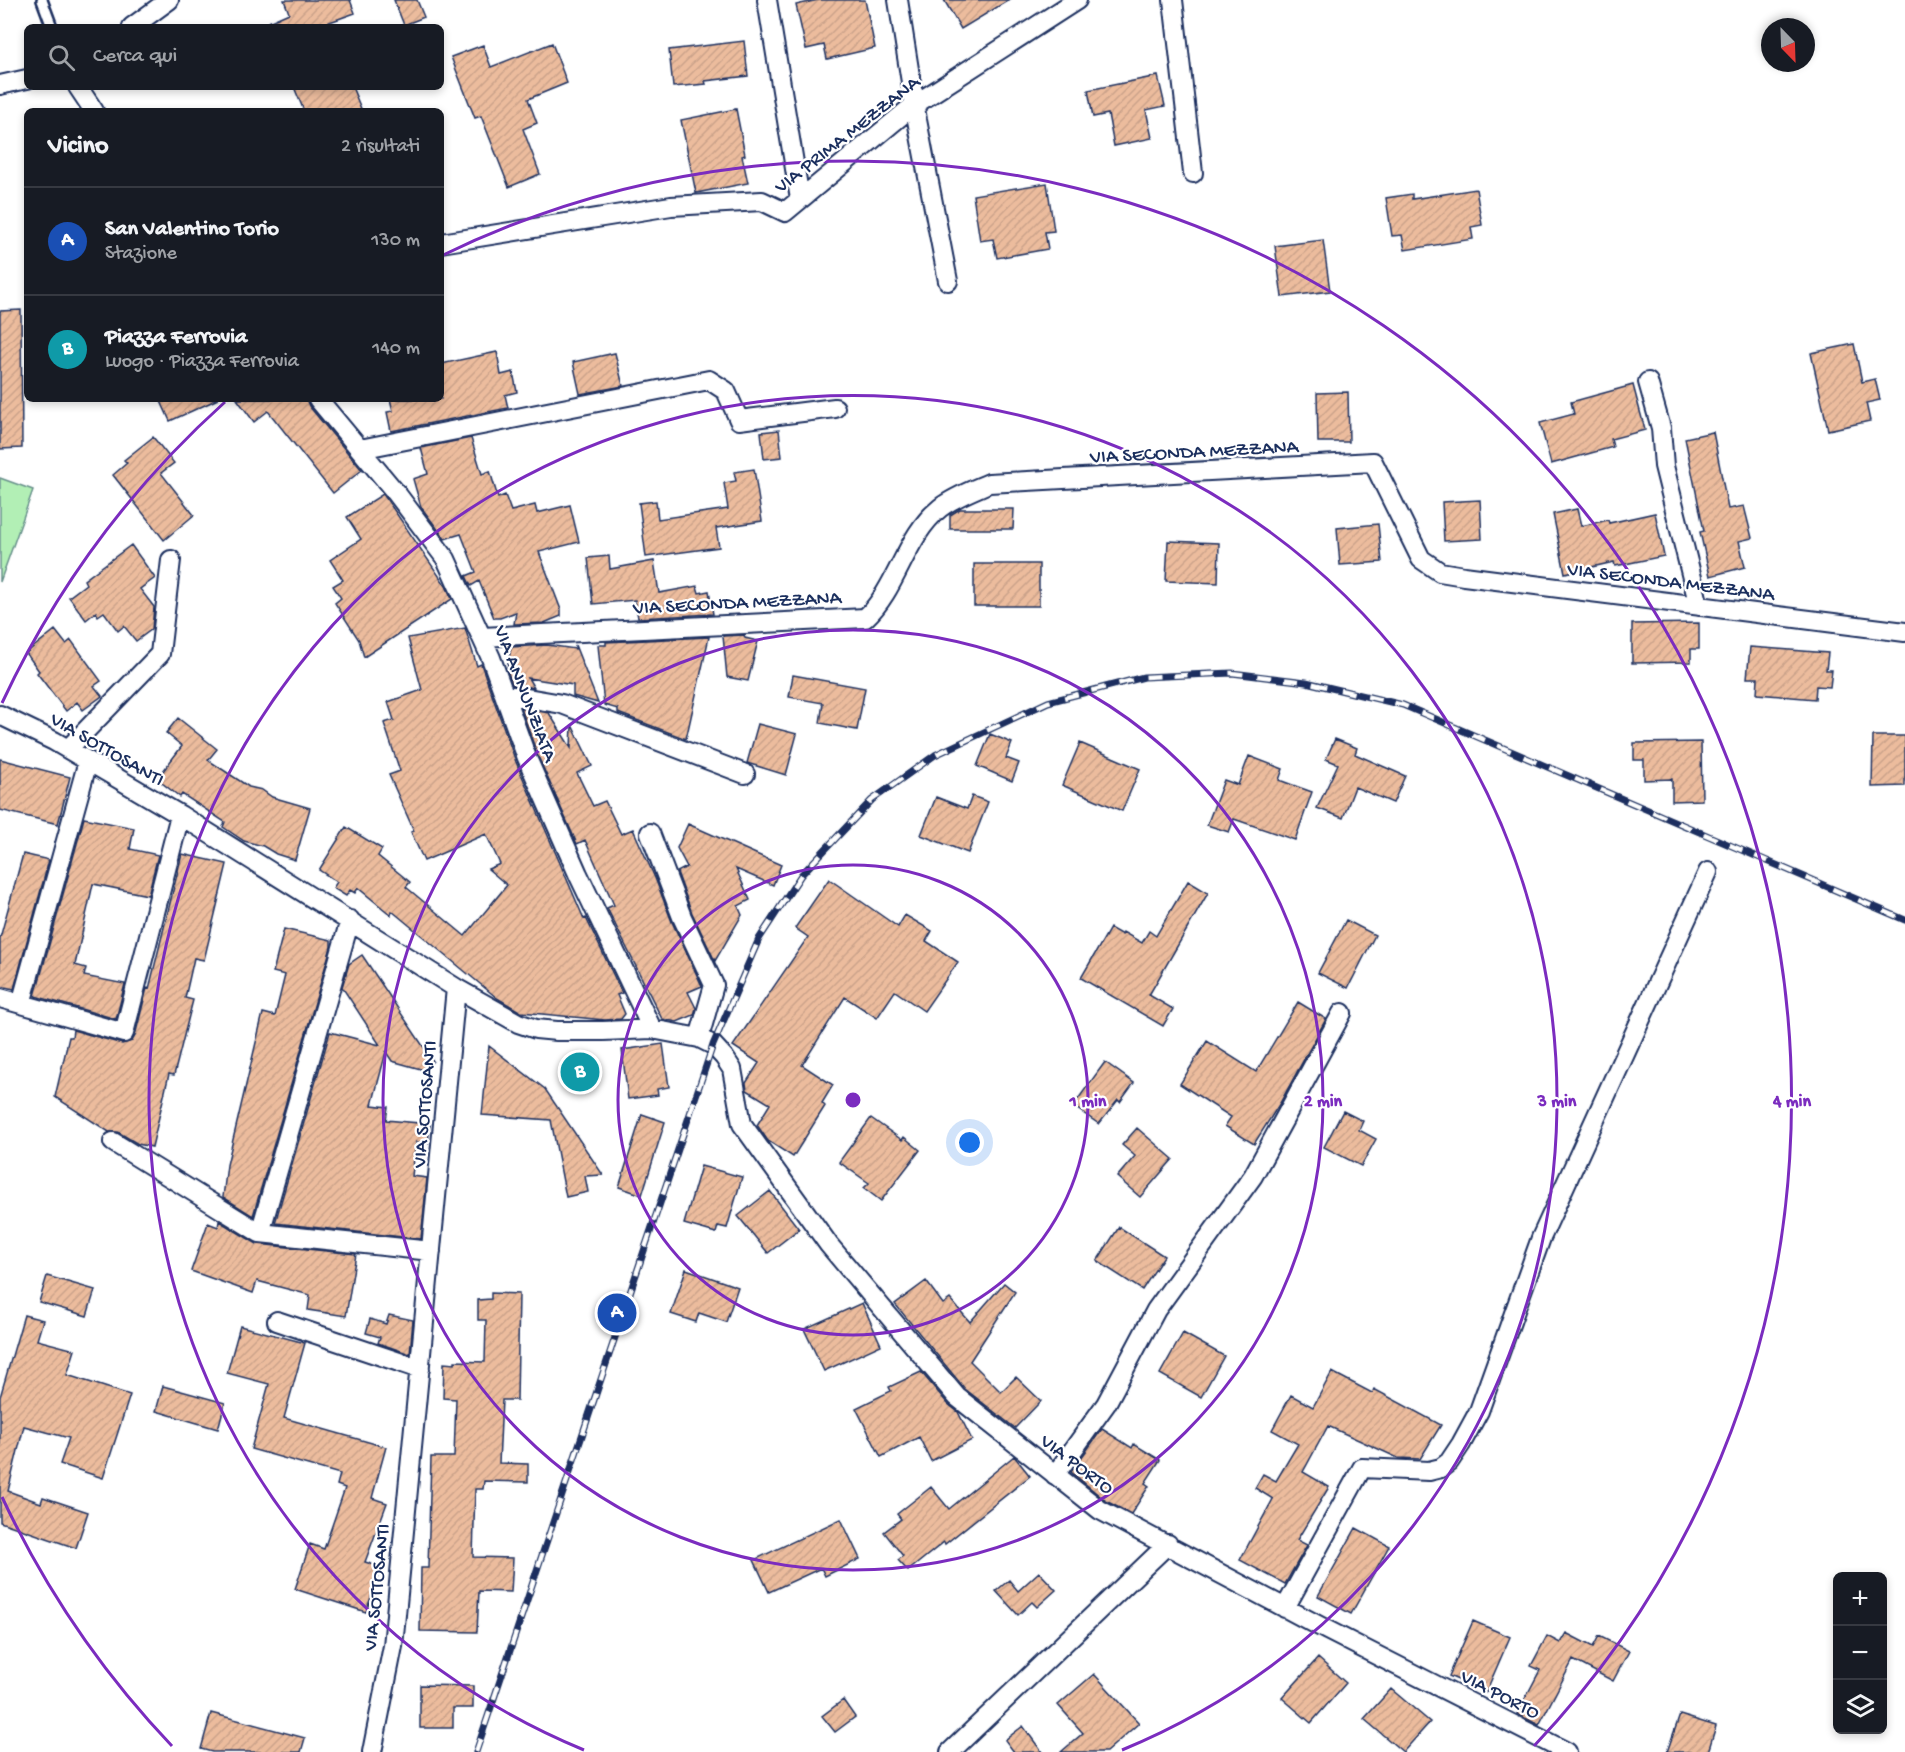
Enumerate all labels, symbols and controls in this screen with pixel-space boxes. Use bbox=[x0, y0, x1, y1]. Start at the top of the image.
north arrow bbox=[1761, 18, 1815, 72]
search box bbox=[24, 24, 444, 90]
icon: search bbox=[45, 41, 78, 74]
text: Cerca qui bbox=[93, 44, 177, 70]
street label: VIA PRIMA MEZZANA bbox=[770, 71, 926, 200]
text: Vicino bbox=[48, 132, 108, 163]
text: 2 risultati bbox=[341, 136, 420, 159]
text: San Valentino Torio bbox=[105, 217, 279, 243]
text: A bbox=[62, 230, 73, 253]
text: 130 m bbox=[371, 230, 420, 253]
text: Stazione bbox=[105, 243, 177, 266]
text: Piazza Ferrovia bbox=[105, 325, 247, 351]
text: B bbox=[62, 338, 73, 361]
text: 140 m bbox=[372, 338, 420, 361]
text: Luogo · Piazza Ferrovia bbox=[105, 351, 299, 374]
street label: VIA SECONDA MEZZANA bbox=[1088, 436, 1300, 470]
street label: VIA SECONDA MEZZANA bbox=[1565, 559, 1777, 608]
street label: VIA SECONDA MEZZANA bbox=[631, 587, 843, 621]
street label: VIA ANNUNZIATA bbox=[487, 622, 561, 767]
street label: VIA SOTTOSANTI bbox=[44, 709, 167, 793]
street label: VIA SOTTOSANTI bbox=[409, 1040, 444, 1170]
pin: B bbox=[560, 1050, 600, 1094]
centre of rings bbox=[843, 1090, 863, 1110]
text: 1 min bbox=[1069, 1092, 1107, 1113]
text: 2 min bbox=[1304, 1092, 1343, 1113]
text: 3 min bbox=[1537, 1092, 1577, 1113]
text: 4 min bbox=[1772, 1092, 1811, 1113]
your location bbox=[955, 1128, 984, 1157]
pin: A bbox=[598, 1290, 636, 1336]
street label: VIA PORTO bbox=[1034, 1430, 1117, 1501]
street label: VIA SOTTOSANTI bbox=[360, 1523, 397, 1653]
map controls bbox=[1833, 1572, 1887, 1734]
button: + bbox=[1833, 1572, 1887, 1626]
button: − bbox=[1833, 1626, 1887, 1680]
street label: VIA PORTO bbox=[1455, 1666, 1543, 1726]
button: layers bbox=[1833, 1680, 1887, 1734]

